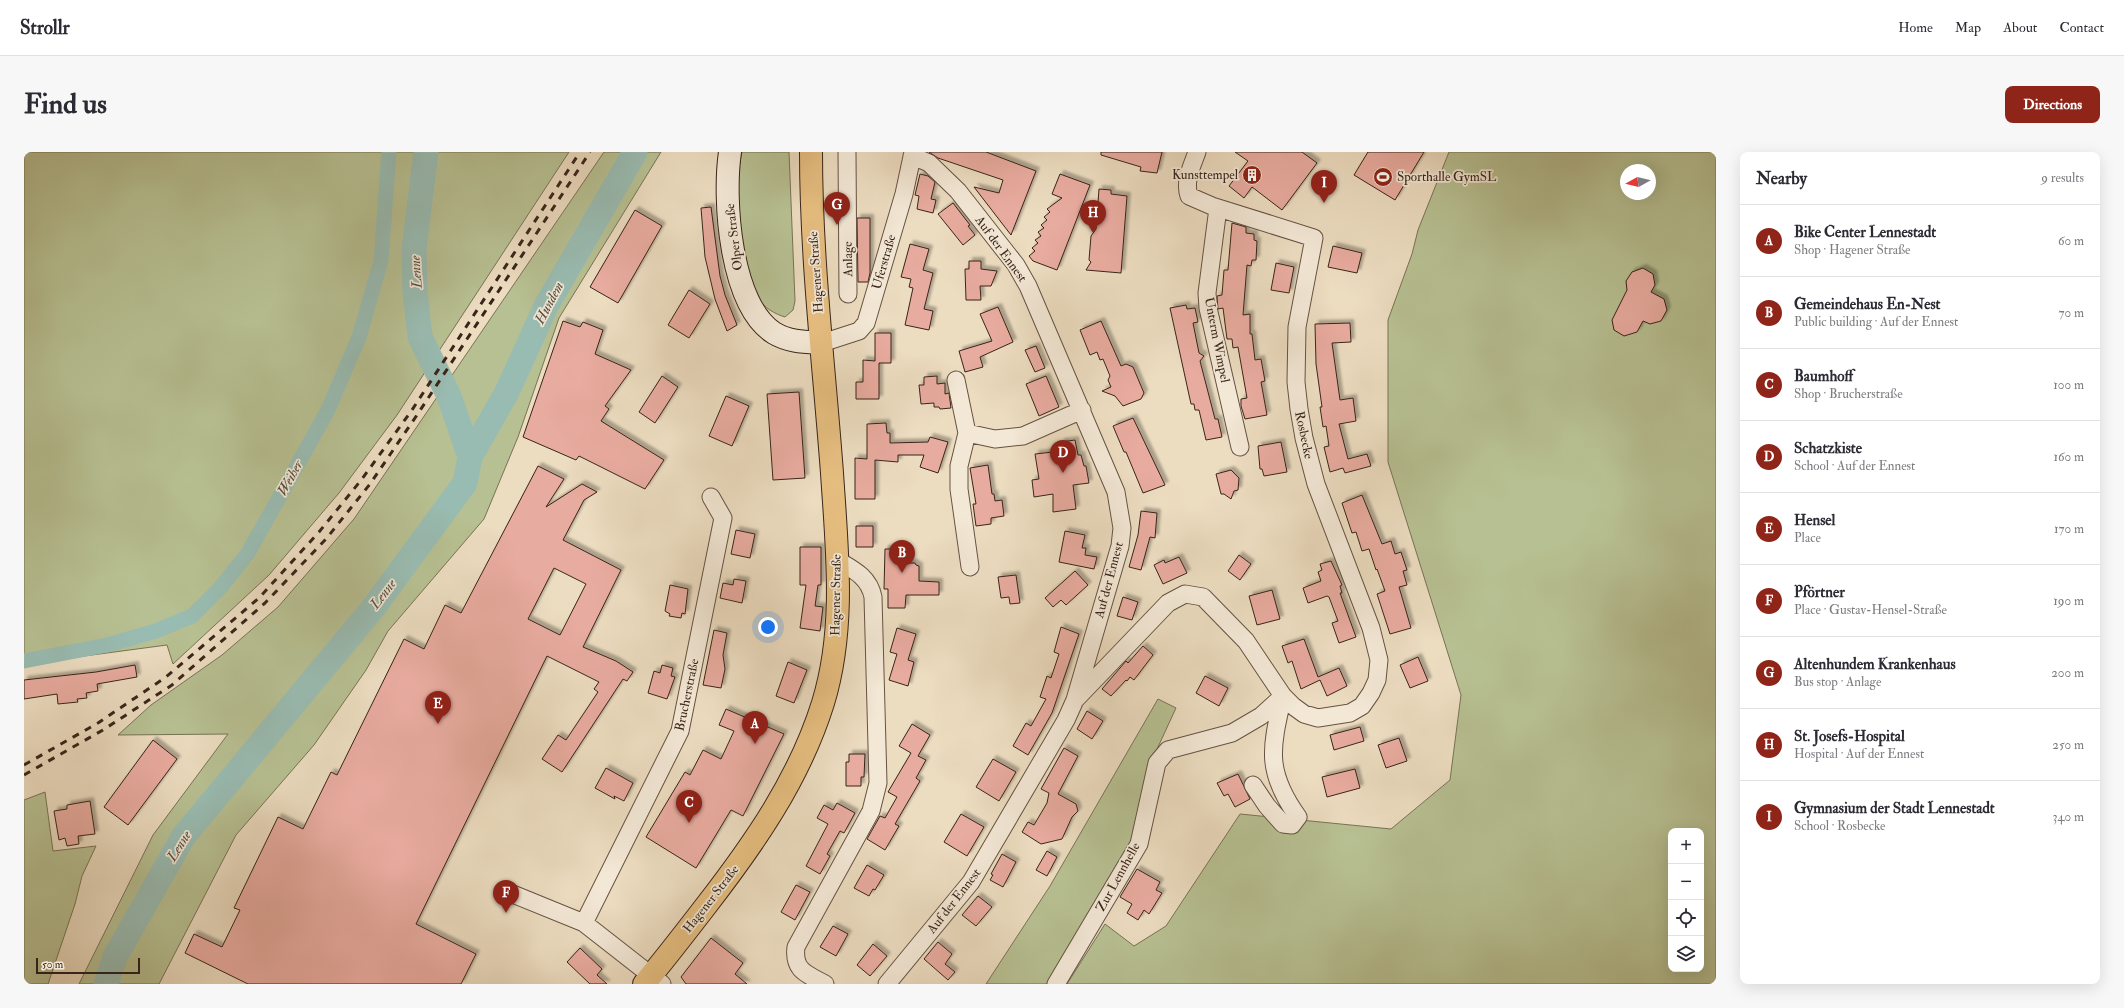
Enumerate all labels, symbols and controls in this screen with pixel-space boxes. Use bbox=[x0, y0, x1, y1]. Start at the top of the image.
text: Strollr bbox=[20, 16, 70, 40]
text: Home bbox=[1898, 19, 1933, 36]
text: Map bbox=[1955, 19, 1981, 36]
text: About bbox=[2003, 19, 2037, 36]
text: Contact bbox=[2059, 19, 2104, 36]
button: Directions bbox=[2005, 86, 2100, 123]
text: Find us bbox=[24, 87, 107, 122]
building icon: Kunsttempel bbox=[1241, 164, 1263, 186]
north arrow bbox=[1620, 164, 1656, 200]
sports icon: Sporthalle GymSL bbox=[1372, 166, 1394, 188]
place label: Kunsttempel bbox=[1172, 167, 1239, 184]
text: Nearby bbox=[1756, 168, 1807, 189]
place label: Sporthalle GymSL bbox=[1397, 169, 1497, 186]
pin: I bbox=[1311, 170, 1337, 203]
text: 9 results bbox=[2041, 170, 2084, 186]
pin: G bbox=[824, 192, 850, 225]
pin: H bbox=[1080, 200, 1106, 233]
street label: Olper Straße bbox=[722, 202, 747, 271]
street label: Auf der Ennest bbox=[971, 212, 1030, 285]
text: Bike Center Lennestadt bbox=[1794, 223, 1936, 242]
street label: Hagener Straße bbox=[805, 230, 827, 313]
street label: Uferstraße bbox=[869, 232, 900, 291]
text: A bbox=[1765, 233, 1773, 249]
text: 60 m bbox=[2058, 233, 2084, 249]
street label: Anlage bbox=[840, 241, 856, 278]
text: Shop · Hagener Straße bbox=[1794, 242, 1911, 258]
water label: Lenne bbox=[406, 255, 426, 290]
water label: Hundem bbox=[530, 279, 567, 328]
text: Gemeindehaus En-Nest bbox=[1794, 295, 1940, 314]
street label: Unterm Wimpel bbox=[1200, 296, 1233, 385]
text: B bbox=[1765, 305, 1773, 321]
text: 70 m bbox=[2059, 305, 2084, 321]
text: Public building · Auf der Ennest bbox=[1794, 314, 1958, 330]
text: Baumhoff bbox=[1794, 367, 1853, 386]
text: C bbox=[1764, 377, 1774, 393]
text: 100 m bbox=[2053, 377, 2084, 393]
text: Shop · Brucherstraße bbox=[1794, 386, 1903, 402]
street label: Rosbecke bbox=[1291, 410, 1317, 461]
text: Schatzkiste bbox=[1794, 439, 1862, 458]
pin: D bbox=[1050, 440, 1076, 473]
text: D bbox=[1764, 449, 1774, 465]
text: 160 m bbox=[2053, 449, 2084, 465]
water label: Weiher bbox=[273, 457, 307, 499]
text: School · Auf der Ennest bbox=[1794, 458, 1915, 474]
text: Hensel bbox=[1794, 511, 1835, 530]
text: E bbox=[1764, 521, 1774, 537]
text: 170 m bbox=[2054, 521, 2084, 537]
text: Place bbox=[1794, 530, 1821, 546]
pin: B bbox=[889, 540, 915, 573]
street label: Auf der Ennest bbox=[1091, 540, 1127, 621]
street label: Hagener Straße bbox=[827, 553, 845, 636]
water label: Lenne bbox=[366, 576, 400, 613]
text: Pförtner bbox=[1794, 583, 1845, 602]
text: F bbox=[1765, 593, 1773, 609]
text: 190 m bbox=[2053, 593, 2084, 609]
text: Place · Gustav-Hensel-Straße bbox=[1794, 602, 1947, 618]
your location bbox=[758, 617, 778, 637]
text: Altenhundem Krankenhaus bbox=[1794, 655, 1956, 674]
street label: Brucherstraße bbox=[672, 657, 703, 733]
text: G bbox=[1764, 665, 1774, 681]
text: 200 m bbox=[2051, 665, 2084, 681]
text: Bus stop · Anlage bbox=[1794, 674, 1881, 690]
pin: E bbox=[425, 691, 451, 724]
pin: A bbox=[742, 711, 768, 744]
text: St. Josefs-Hospital bbox=[1794, 727, 1905, 746]
text: H bbox=[1764, 737, 1774, 753]
text: 250 m bbox=[2052, 737, 2084, 753]
text: Hospital · Auf der Ennest bbox=[1794, 746, 1924, 762]
pin: C bbox=[676, 790, 702, 823]
text: Gymnasium der Stadt Lennestadt bbox=[1794, 799, 1995, 818]
text: I bbox=[1766, 809, 1772, 825]
text: 340 m bbox=[2053, 809, 2084, 825]
text: School · Rosbecke bbox=[1794, 818, 1886, 834]
water label: Lenne bbox=[163, 827, 195, 865]
map controls bbox=[1668, 828, 1704, 972]
button: + bbox=[1668, 828, 1704, 864]
street label: Zur Lennhelle bbox=[1092, 839, 1144, 914]
street label: Hagener Straße bbox=[680, 861, 743, 936]
button: − bbox=[1668, 864, 1704, 900]
street label: Auf der Ennest bbox=[923, 865, 984, 938]
pin: F bbox=[493, 880, 519, 913]
button: locate bbox=[1668, 900, 1704, 936]
button: layers bbox=[1668, 936, 1704, 972]
scale bar bbox=[36, 956, 140, 975]
text: 50 m bbox=[42, 958, 63, 971]

